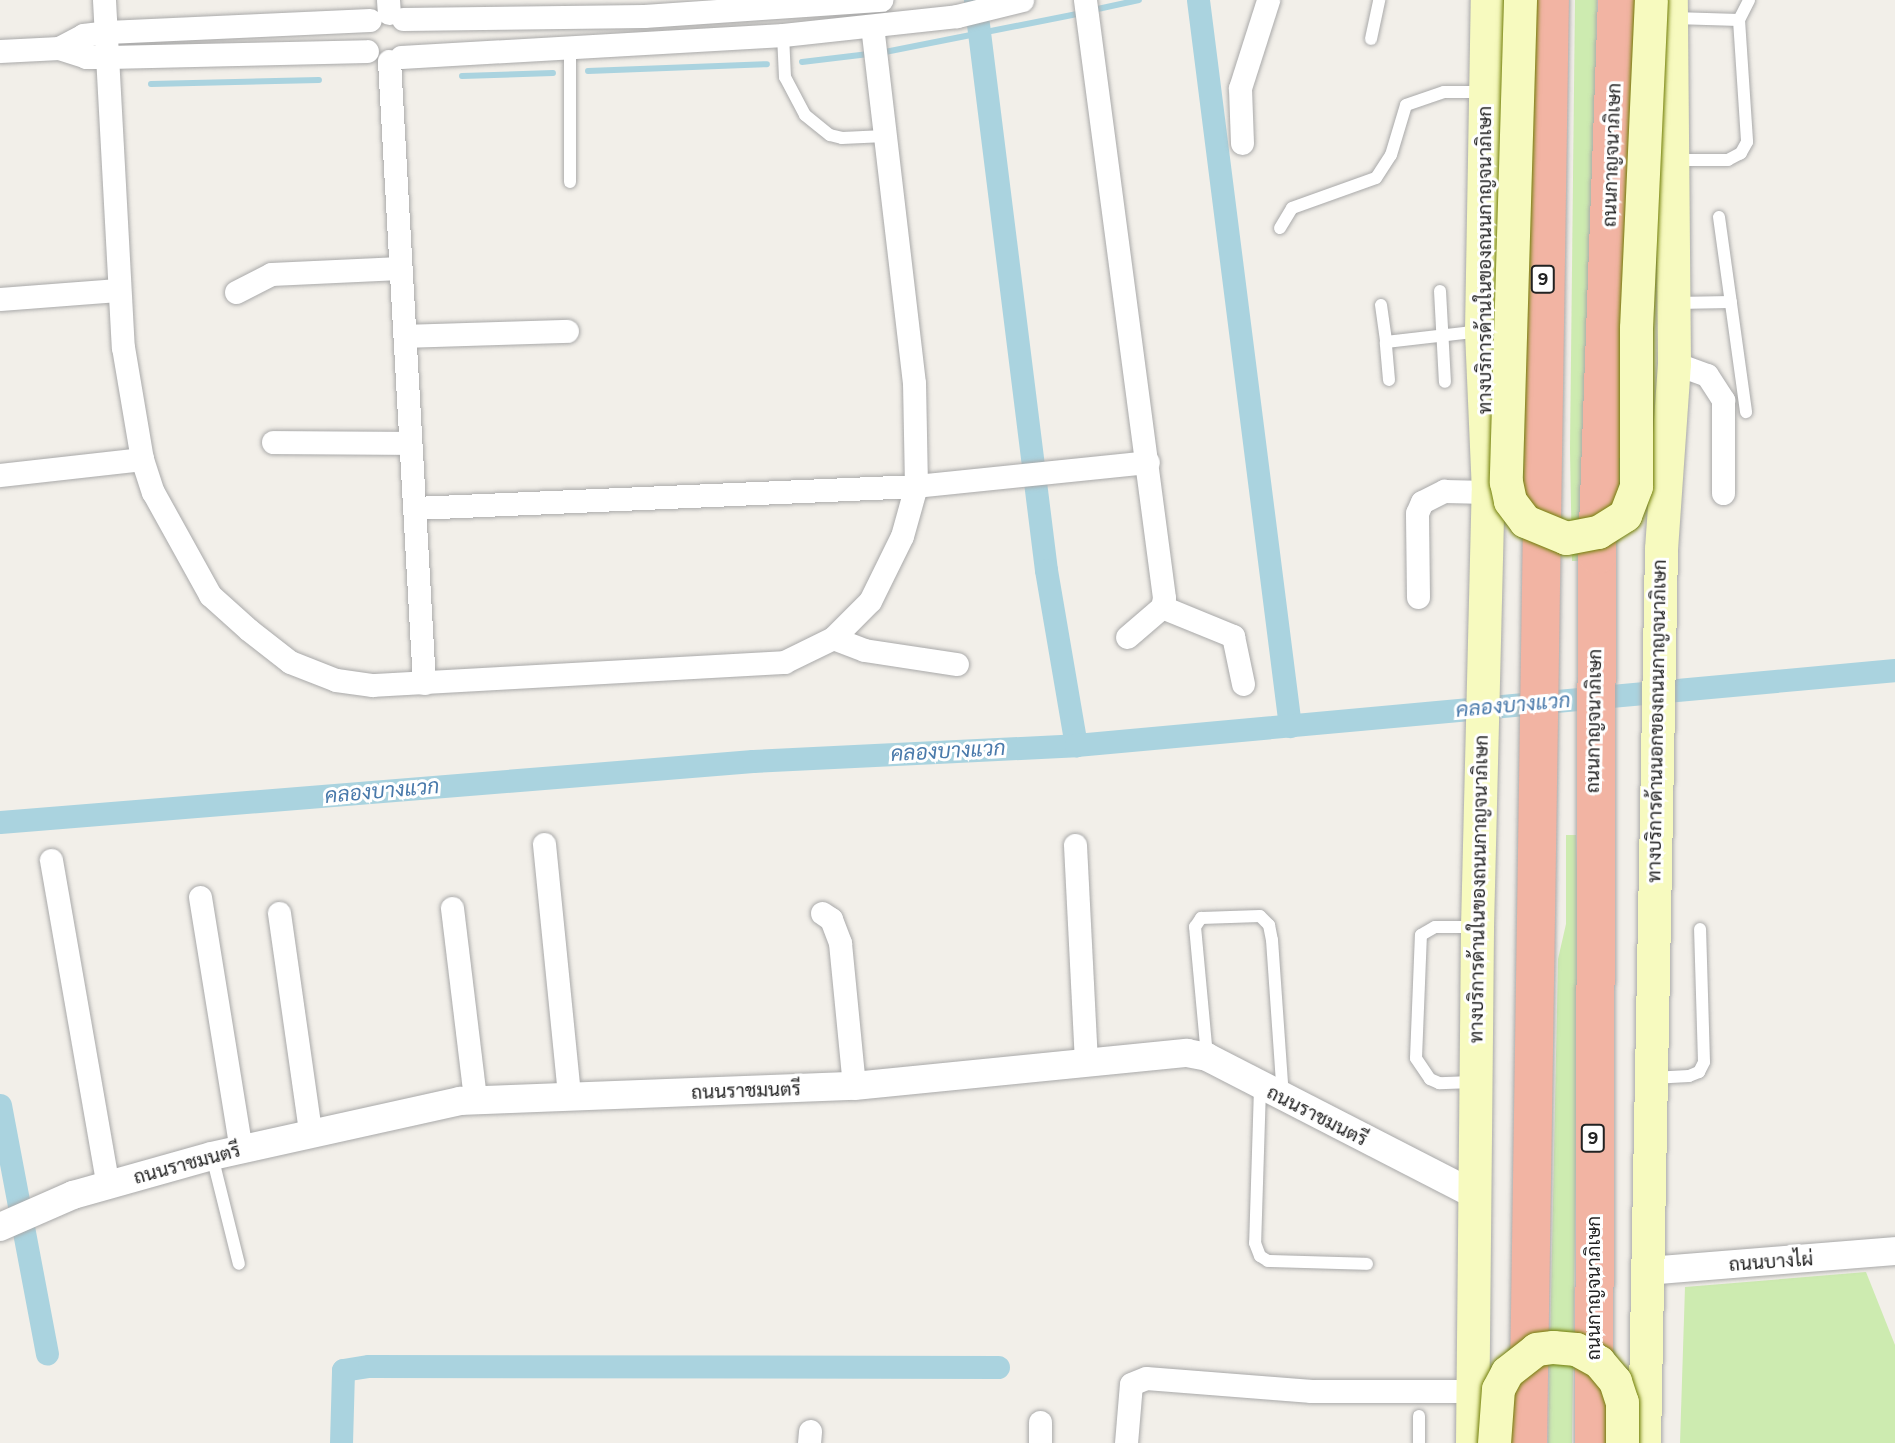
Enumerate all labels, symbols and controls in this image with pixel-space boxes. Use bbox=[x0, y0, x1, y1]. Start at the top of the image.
street label: ถนนกาญจนาภิเษก bbox=[1598, 82, 1626, 228]
street label: ทางบริการด้านในของถนนกาญจนาภิเษก bbox=[1474, 106, 1496, 414]
road number: 9 bbox=[1531, 264, 1555, 293]
street label: ทางบริการด้านนอกของถนนกาญจนาภิเษก bbox=[1643, 559, 1671, 883]
street label: ถนนกาญจนาภิเษก bbox=[1581, 649, 1607, 793]
water label: คลองบางแวก bbox=[1455, 687, 1571, 723]
water label: คลองบางแวก bbox=[890, 735, 1006, 767]
street label: ทางบริการด้านในของถนนกาญจนาภิเษก bbox=[1465, 735, 1493, 1043]
water label: คลองบางแวก bbox=[324, 773, 440, 809]
street label: ถนนราชมนตรี bbox=[691, 1078, 801, 1104]
street label: ถนนราชมนตรี bbox=[1263, 1081, 1371, 1151]
road number: 9 bbox=[1581, 1124, 1605, 1153]
street label: ถนนราชมนตรี bbox=[131, 1139, 243, 1189]
street label: ถนนกาญจนาภิเษก bbox=[1583, 1216, 1605, 1360]
street label: ถนนบางไผ่ bbox=[1728, 1248, 1814, 1276]

